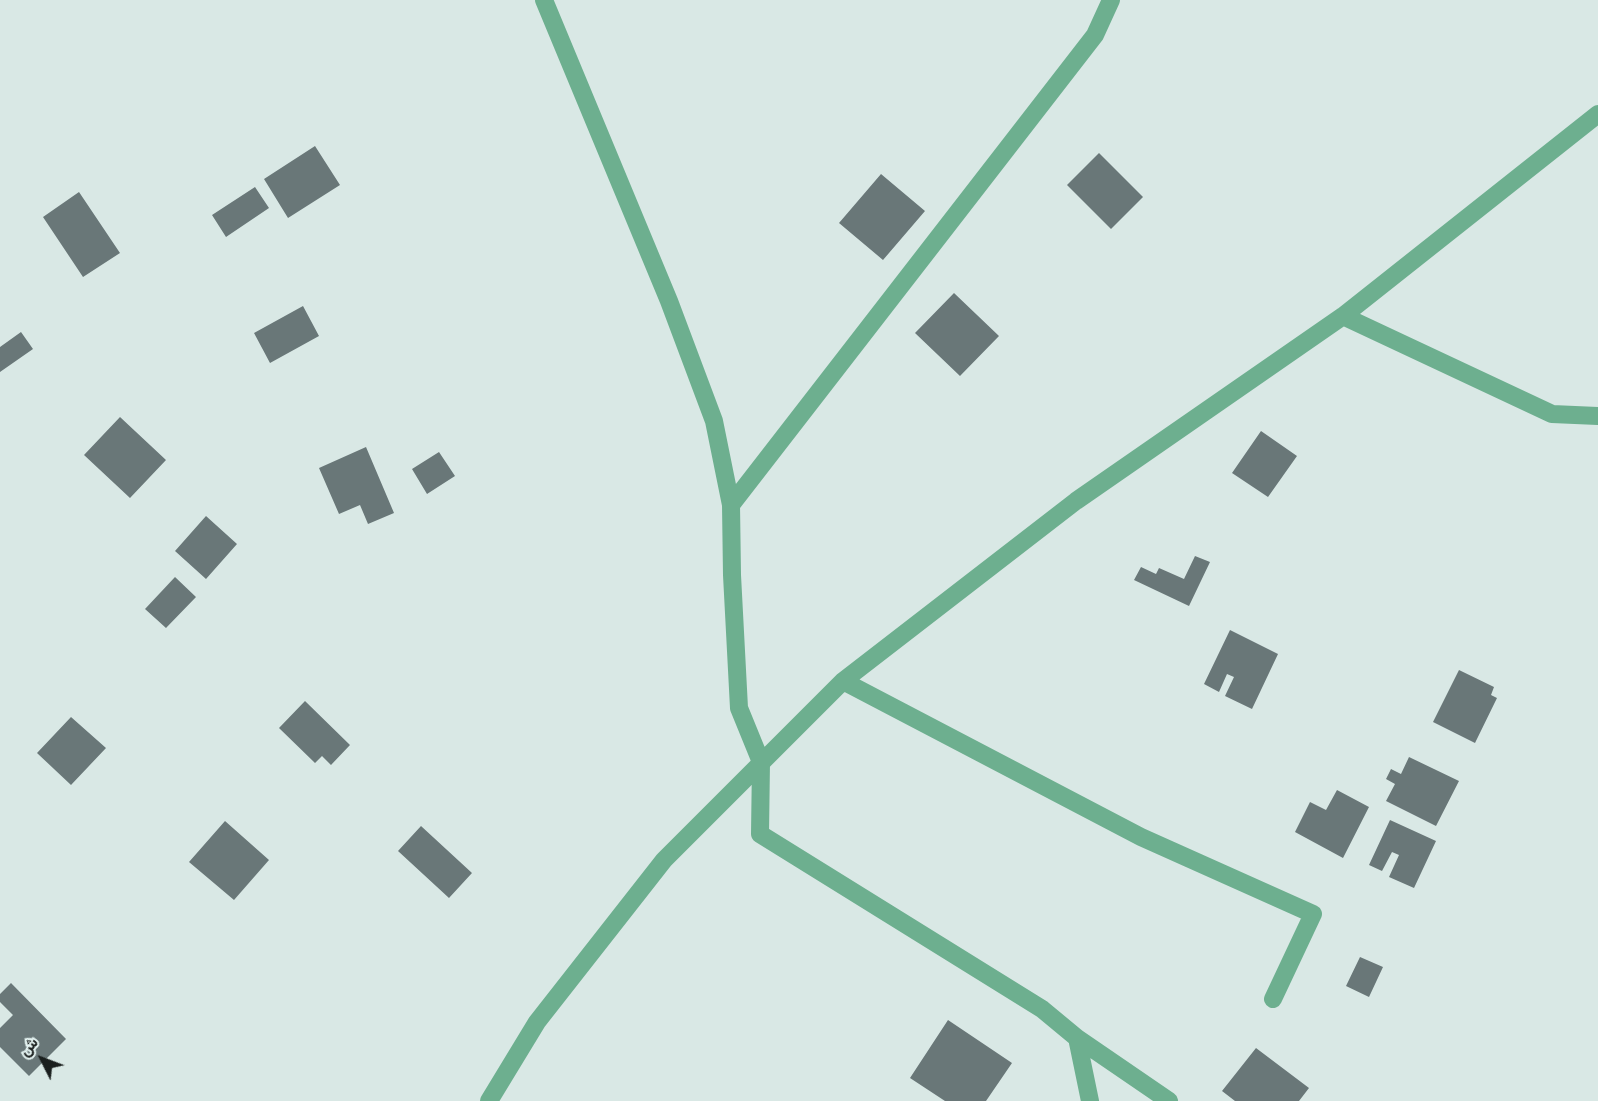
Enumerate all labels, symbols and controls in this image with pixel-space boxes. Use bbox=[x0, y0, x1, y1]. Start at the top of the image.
north arrow bbox=[12, 1029, 72, 1089]
text: ش bbox=[15, 1033, 42, 1060]

